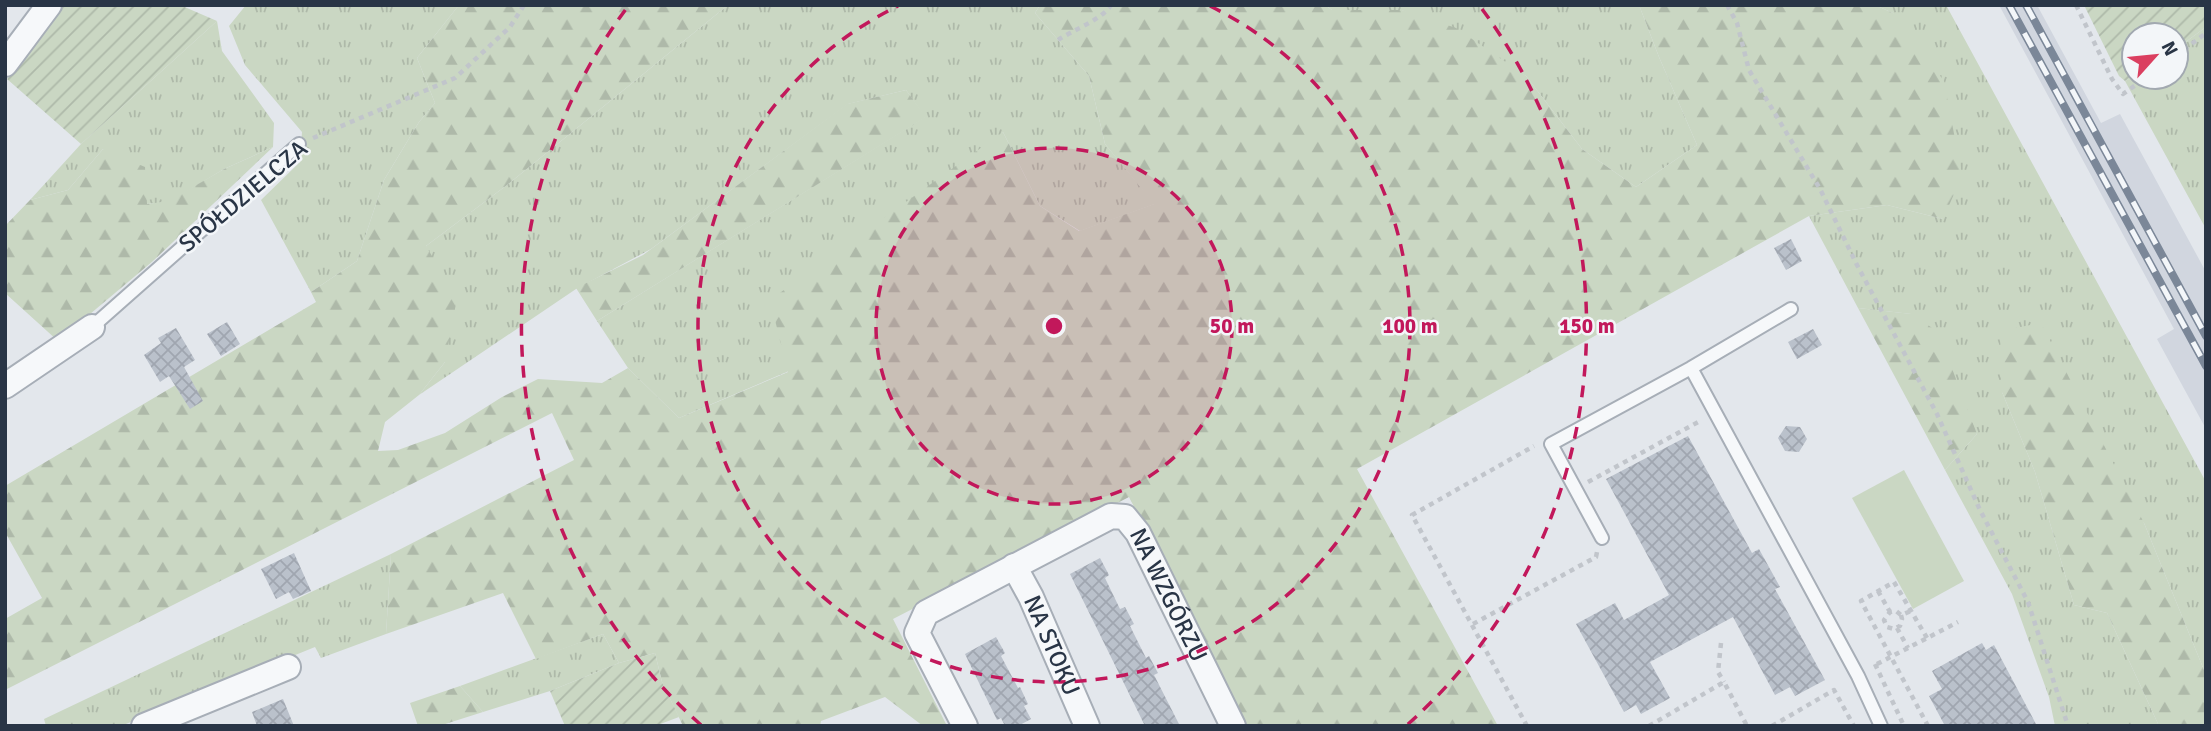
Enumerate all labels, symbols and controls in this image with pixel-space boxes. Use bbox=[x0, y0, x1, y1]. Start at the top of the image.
north arrow bbox=[2120, 21, 2190, 91]
text: N bbox=[2156, 37, 2183, 60]
street label: SPÓŁDZIELCZA bbox=[172, 133, 314, 259]
text: 50 m bbox=[1210, 313, 1254, 339]
text: 100 m bbox=[1382, 313, 1438, 339]
text: 150 m bbox=[1559, 313, 1615, 339]
centre of rings bbox=[1042, 314, 1066, 338]
street label: NA WZGÓRZU bbox=[1123, 523, 1214, 666]
street label: NA STOKU bbox=[1017, 591, 1087, 700]

